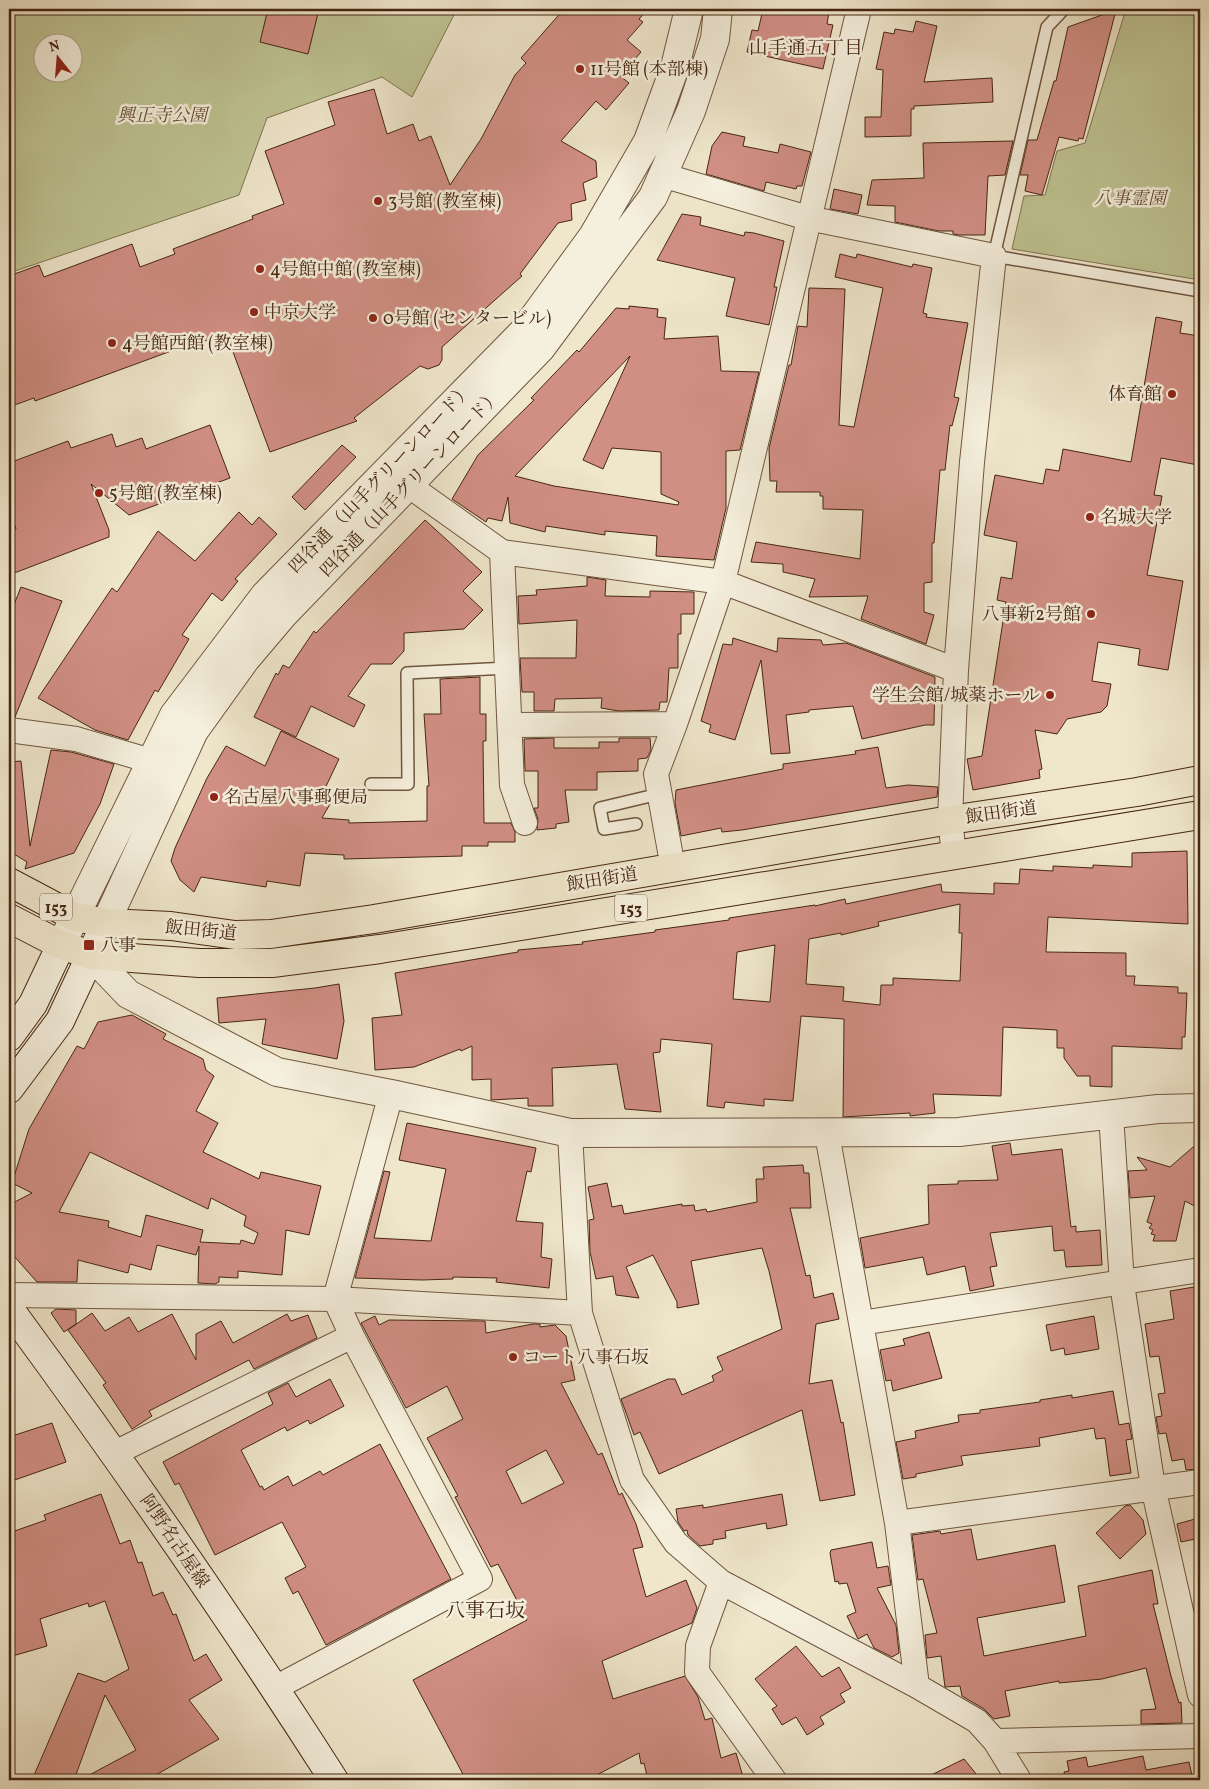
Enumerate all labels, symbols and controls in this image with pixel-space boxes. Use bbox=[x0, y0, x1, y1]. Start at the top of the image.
north arrow bbox=[32, 32, 82, 82]
text: N bbox=[47, 36, 62, 58]
district label: 山手通五丁目 bbox=[749, 36, 863, 62]
place label: 11号館 (本部棟) bbox=[590, 58, 708, 83]
marker: 11号館 (本部棟) bbox=[574, 63, 586, 75]
park label: 興正寺公園 bbox=[117, 104, 210, 129]
park label: 八事霊園 bbox=[1094, 187, 1169, 212]
place label: 3号館 (教室棟) bbox=[388, 190, 501, 215]
marker: 3号館 (教室棟) bbox=[372, 195, 384, 207]
place label: 4号館中館 (教室棟) bbox=[270, 258, 421, 283]
marker: 4号館中館 (教室棟) bbox=[254, 263, 266, 275]
place label: 中京大学 bbox=[264, 301, 336, 326]
marker: 中京大学 bbox=[248, 306, 260, 318]
place label: 0号館 (センタービル) bbox=[383, 307, 551, 332]
marker: 0号館 (センタービル) bbox=[367, 312, 379, 324]
place label: 4号館西館 (教室棟) bbox=[122, 332, 273, 357]
marker: 4号館西館 (教室棟) bbox=[106, 337, 118, 349]
street label: 四谷通 （山手グリーンロード） bbox=[283, 379, 479, 580]
place label: 体育館 bbox=[1108, 383, 1162, 408]
street label: 四谷通（山手グリーンロード） bbox=[315, 385, 507, 583]
marker: 体育館 bbox=[1166, 388, 1178, 400]
place label: 5号館 (教室棟) bbox=[109, 482, 222, 507]
marker: 5号館 (教室棟) bbox=[93, 487, 105, 499]
place label: 名城大学 bbox=[1100, 506, 1172, 531]
marker: 名城大学 bbox=[1084, 511, 1096, 523]
place label: 八事新2号館 bbox=[981, 603, 1081, 628]
marker: 八事新2号館 bbox=[1085, 608, 1097, 620]
place label: 学生会館/城薬ホール bbox=[872, 684, 1040, 709]
marker: 学生会館/城薬ホール bbox=[1044, 689, 1056, 701]
place label: 名古屋八事郵便局 bbox=[224, 786, 368, 811]
marker: 名古屋八事郵便局 bbox=[208, 791, 220, 803]
street label: 飯田街道 bbox=[964, 796, 1039, 831]
street label: 飯田街道 bbox=[565, 863, 640, 898]
road number: 153 bbox=[40, 894, 72, 920]
road number: 153 bbox=[615, 894, 647, 921]
street label: 飯田街道 bbox=[164, 915, 238, 948]
place label: 八事 bbox=[100, 934, 136, 959]
marker: 八事 bbox=[82, 938, 96, 952]
place label: コート八事石坂 bbox=[523, 1346, 649, 1371]
marker: コート八事石坂 bbox=[507, 1351, 519, 1363]
street label: 阿野名古屋線 bbox=[133, 1490, 214, 1594]
district label: 八事石坂 bbox=[445, 1598, 525, 1626]

